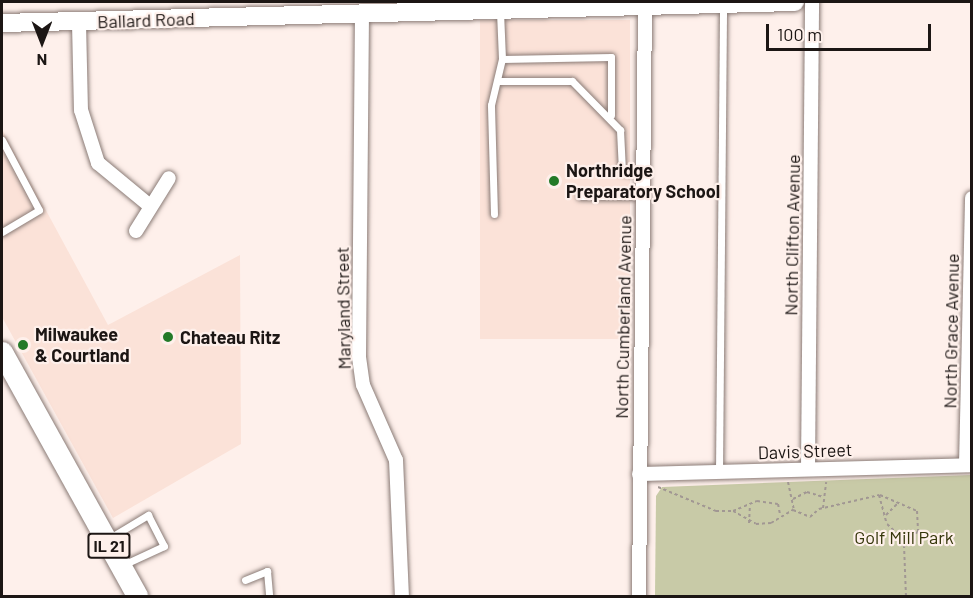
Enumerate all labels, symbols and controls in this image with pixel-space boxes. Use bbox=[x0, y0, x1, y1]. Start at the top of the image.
street label: Ballard Road bbox=[97, 8, 195, 32]
north arrow bbox=[12, 12, 72, 72]
scale bar bbox=[769, 12, 934, 50]
text: 100 m bbox=[777, 23, 822, 45]
text: N bbox=[37, 51, 47, 70]
street label: North Clifton Avenue bbox=[780, 154, 804, 316]
place label: Northridge Preparatory School bbox=[566, 160, 720, 202]
marker: Northridge Preparatory School bbox=[547, 174, 561, 188]
street label: North Cumberland Avenue bbox=[610, 215, 636, 419]
street label: Maryland Street bbox=[331, 246, 355, 370]
street label: North Grace Avenue bbox=[939, 253, 963, 409]
place label: Milwaukee & Courtland bbox=[35, 324, 130, 366]
place label: Chateau Ritz bbox=[180, 326, 280, 348]
marker: Chateau Ritz bbox=[161, 330, 175, 344]
marker: Milwaukee & Courtland bbox=[16, 338, 30, 352]
street label: Davis Street bbox=[757, 439, 853, 463]
park label: Golf Mill Park bbox=[854, 526, 954, 548]
road number: IL 21 bbox=[86, 533, 132, 559]

